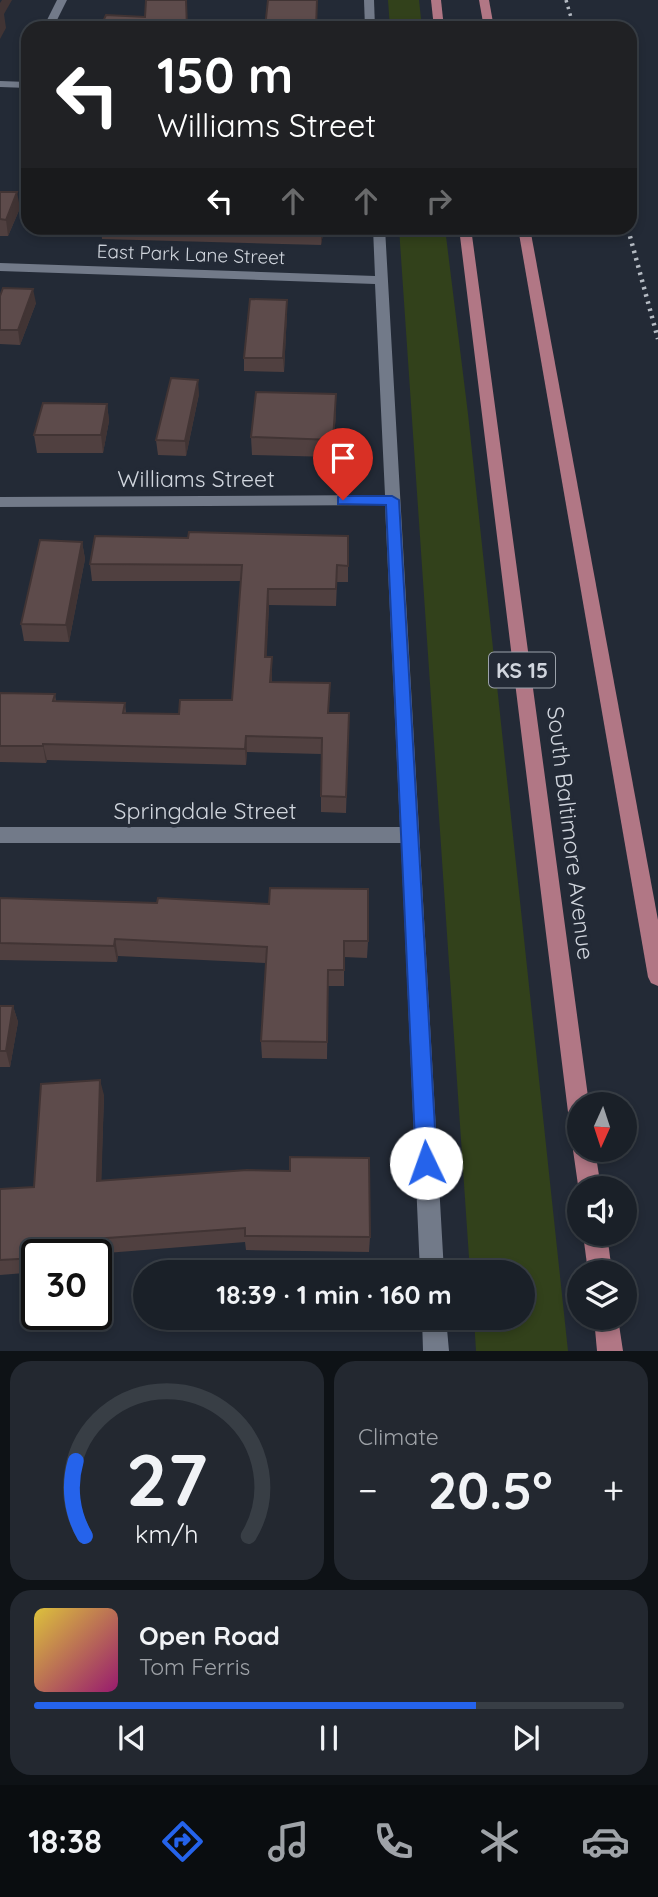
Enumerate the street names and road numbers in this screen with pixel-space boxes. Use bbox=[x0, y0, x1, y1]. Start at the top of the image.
street label: East Park Lane Street bbox=[96, 239, 286, 269]
street label: Williams Street bbox=[117, 464, 275, 493]
road number: KS 15 bbox=[489, 652, 555, 688]
street label: South Baltimore Avenue bbox=[541, 705, 601, 961]
street label: Springdale Street bbox=[114, 796, 297, 825]

